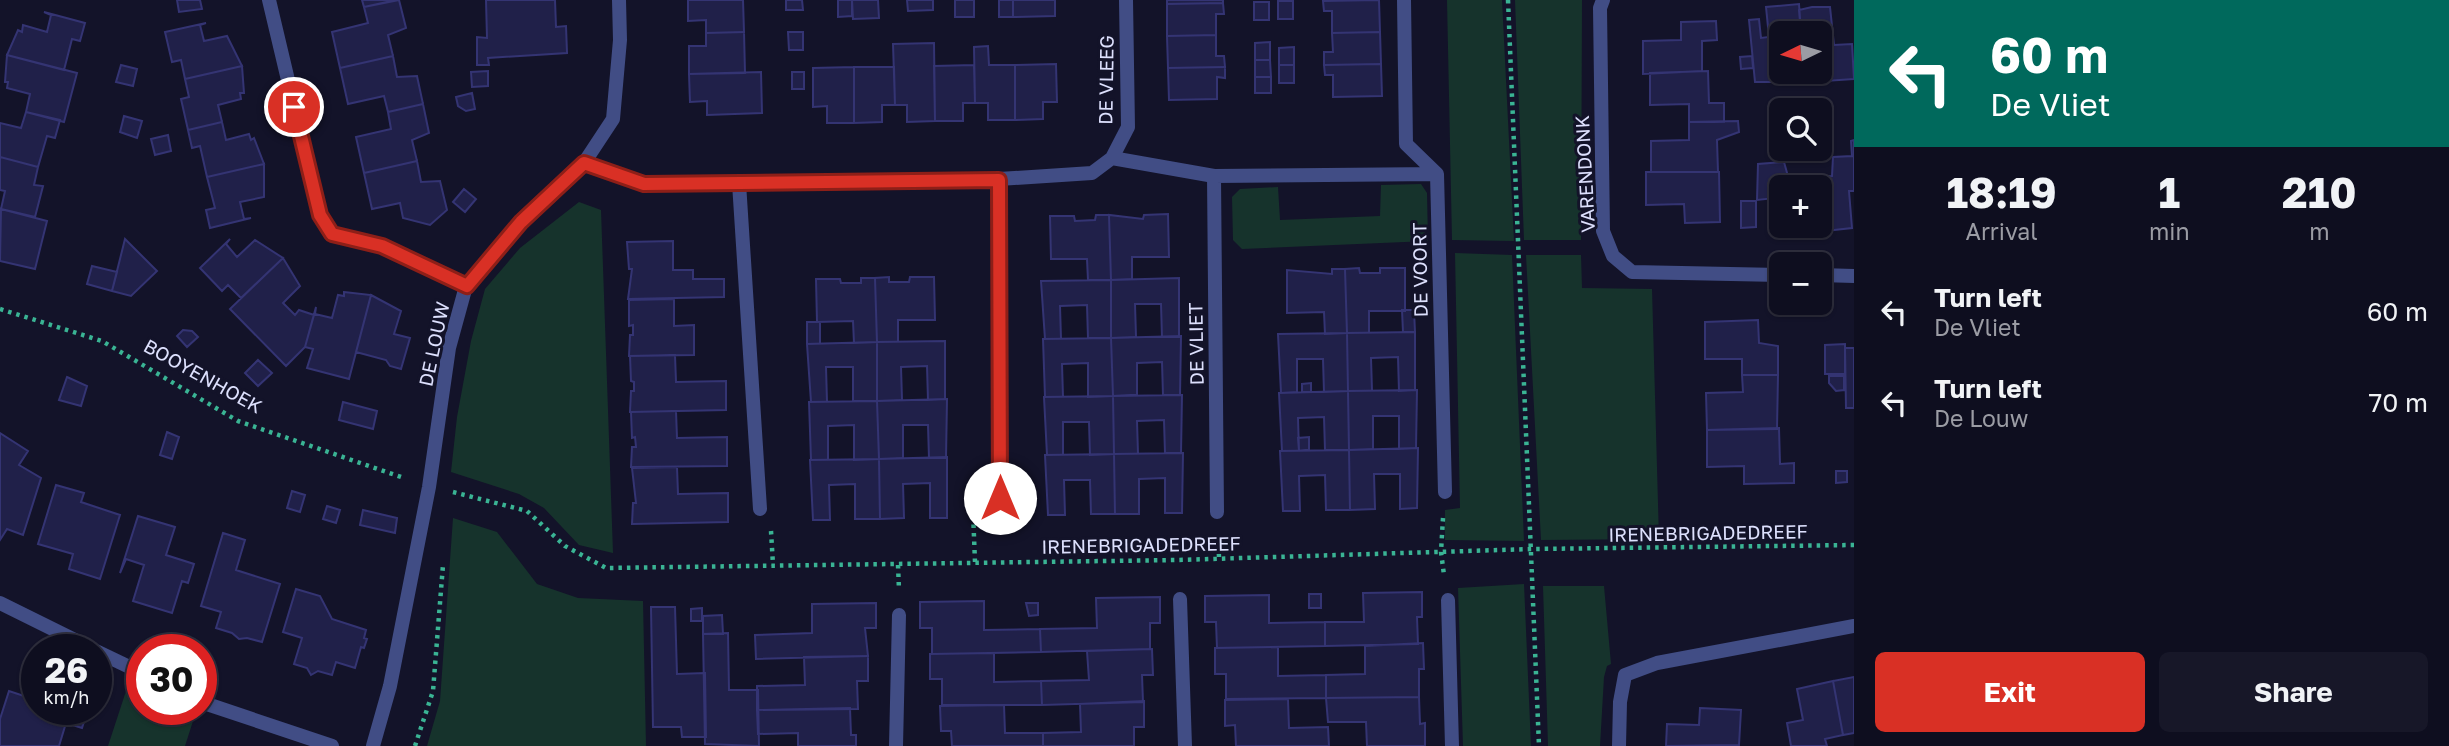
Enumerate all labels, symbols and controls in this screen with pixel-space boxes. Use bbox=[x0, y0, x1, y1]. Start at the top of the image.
north arrow bbox=[1769, 21, 1832, 84]
map controls bbox=[1769, 21, 1832, 315]
text: 60 m bbox=[1990, 25, 2108, 84]
icon: left bbox=[1875, 28, 1966, 119]
street label: DE VLEEG bbox=[1093, 35, 1118, 125]
pin bbox=[264, 77, 324, 137]
text: De Vliet bbox=[1990, 85, 2111, 123]
icon: arrive bbox=[275, 88, 313, 126]
button: search bbox=[1769, 98, 1832, 161]
street label: VARENDONK bbox=[1570, 115, 1599, 233]
text: 18:19 bbox=[1946, 167, 2057, 217]
text: 1 bbox=[2159, 167, 2180, 217]
text: 210 bbox=[2282, 167, 2357, 217]
button: + bbox=[1769, 175, 1832, 238]
text: Arrival bbox=[1965, 217, 2038, 245]
text: min bbox=[2149, 217, 2190, 245]
text: m bbox=[2309, 217, 2330, 245]
street label: DE VOORT bbox=[1407, 222, 1432, 318]
button: − bbox=[1769, 252, 1832, 315]
text: Turn left bbox=[1934, 282, 2042, 313]
icon: left bbox=[1875, 293, 1913, 331]
text: 60 m bbox=[2367, 296, 2428, 327]
street label: DE LOUW bbox=[413, 299, 454, 388]
street label: DE VLIET bbox=[1183, 302, 1208, 386]
text: De Vliet bbox=[1934, 313, 2021, 341]
street label: BOOYENHOEK bbox=[140, 334, 266, 418]
text: Turn left bbox=[1934, 373, 2042, 404]
icon: left bbox=[1875, 384, 1913, 422]
text: 70 m bbox=[2369, 387, 2428, 418]
text: De Louw bbox=[1934, 404, 2028, 432]
position arrow bbox=[963, 461, 1037, 535]
street label: IRENEBRIGADEDREEF bbox=[1608, 519, 1808, 546]
street label: IRENEBRIGADEDREEF bbox=[1041, 531, 1241, 558]
speed limit sign: 30 bbox=[126, 634, 217, 725]
text: 26 bbox=[45, 649, 88, 691]
button: Exit bbox=[1875, 652, 2145, 732]
button: Share bbox=[2159, 652, 2428, 732]
text: km/h bbox=[44, 686, 89, 708]

